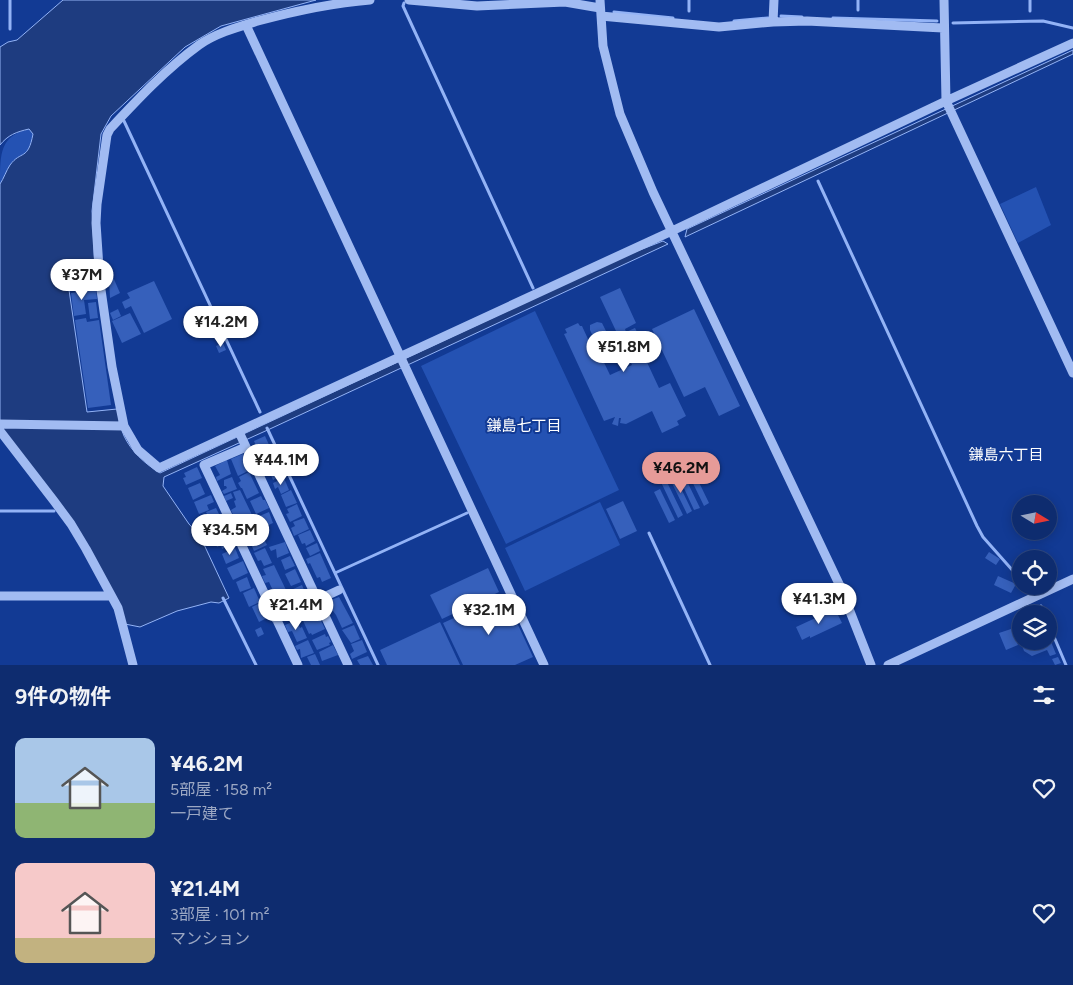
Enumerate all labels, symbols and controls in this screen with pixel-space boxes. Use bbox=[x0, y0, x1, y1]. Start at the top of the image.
pin: ¥37M bbox=[52, 258, 112, 301]
text: ¥37M bbox=[61, 265, 103, 284]
pin: ¥14.2M bbox=[180, 306, 262, 348]
text: ¥14.2M bbox=[194, 312, 248, 331]
pin: ¥51.8M bbox=[583, 330, 665, 373]
text: ¥51.8M bbox=[597, 337, 651, 356]
district label: 鎌島七丁目 bbox=[486, 417, 562, 435]
pin: ¥44.1M bbox=[240, 444, 322, 486]
district label: 鎌島六丁目 bbox=[968, 446, 1044, 464]
text: ¥44.1M bbox=[254, 450, 308, 469]
pin: ¥46.2M bbox=[640, 452, 722, 494]
text: ¥46.2M bbox=[653, 458, 709, 477]
north arrow bbox=[1012, 495, 1058, 540]
map controls bbox=[1012, 495, 1057, 650]
pin: ¥34.5M bbox=[189, 514, 271, 556]
text: ¥34.5M bbox=[202, 520, 258, 539]
button: locate bbox=[1012, 550, 1057, 595]
pin: ¥41.3M bbox=[778, 582, 860, 625]
pin: ¥21.4M bbox=[255, 588, 337, 631]
text: ¥41.3M bbox=[793, 589, 846, 608]
pin: ¥32.1M bbox=[448, 594, 530, 636]
text: ¥21.4M bbox=[269, 595, 323, 614]
text: ¥32.1M bbox=[463, 600, 515, 619]
button: layers bbox=[1012, 605, 1057, 650]
icon: filters bbox=[1030, 681, 1058, 709]
text: 9件の物件 bbox=[15, 684, 111, 709]
text: ¥46.2M bbox=[170, 751, 243, 776]
icon: home bbox=[55, 758, 115, 818]
icon: heart bbox=[1030, 774, 1058, 802]
text: 5部屋 · 158 m² bbox=[170, 780, 272, 799]
text: 一戸建て bbox=[170, 804, 234, 823]
text: ¥21.4M bbox=[170, 876, 240, 901]
icon: home bbox=[55, 883, 115, 943]
icon: heart bbox=[1030, 899, 1058, 927]
text: 3部屋 · 101 m² bbox=[170, 905, 270, 924]
text: マンション bbox=[170, 929, 250, 948]

